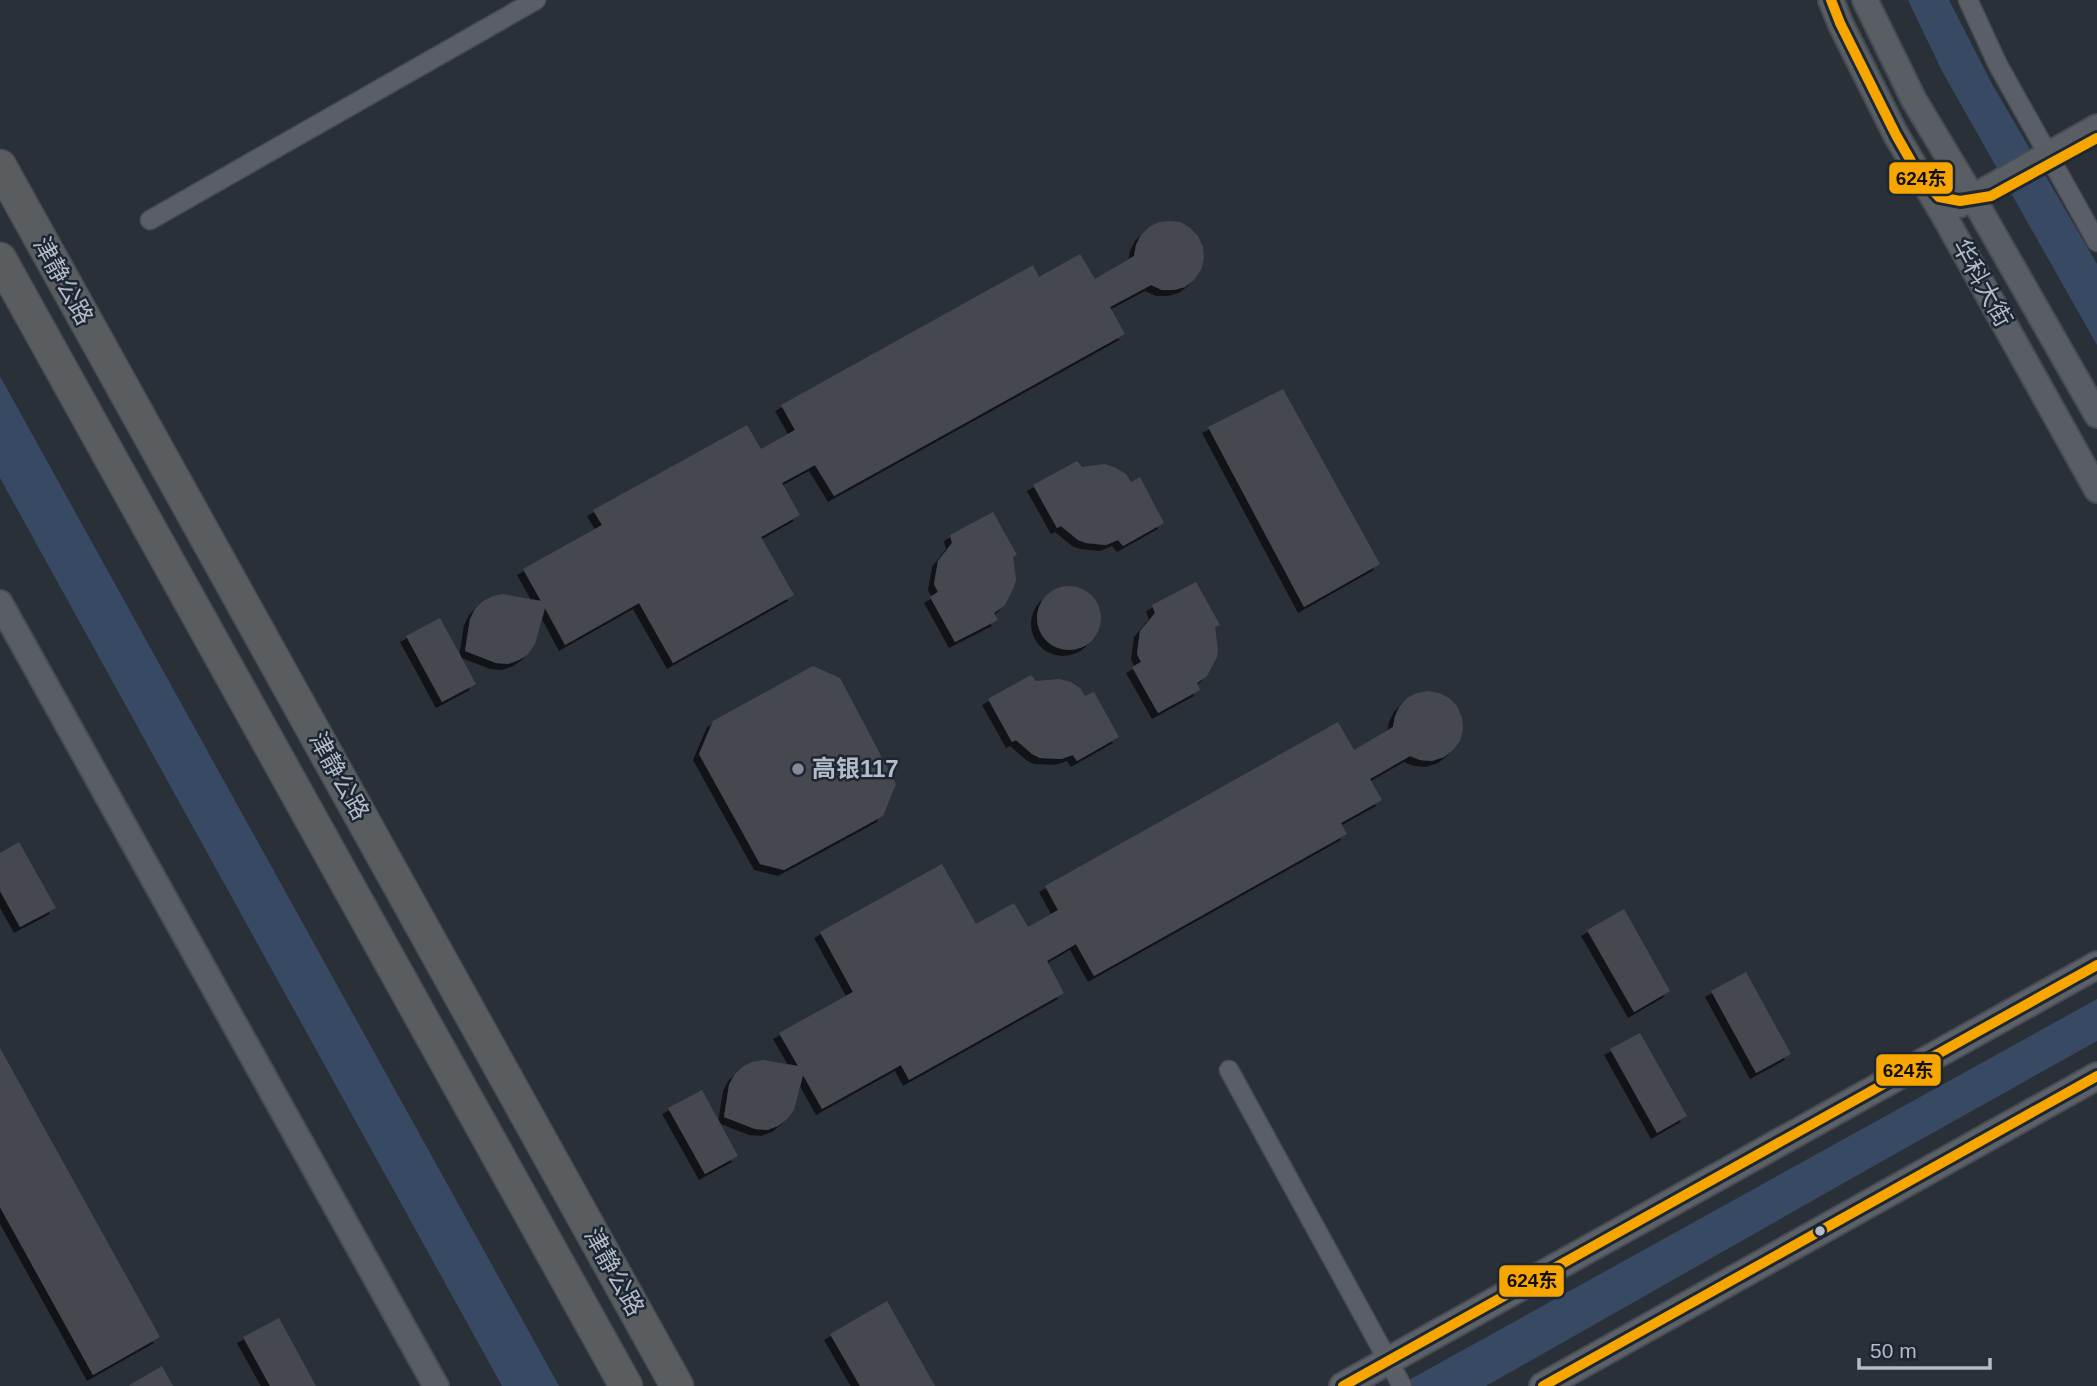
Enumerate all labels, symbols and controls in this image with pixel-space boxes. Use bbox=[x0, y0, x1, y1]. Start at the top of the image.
line badge: 624东 bbox=[1888, 161, 1954, 195]
text: 624东 bbox=[1896, 168, 1946, 189]
street label: 津静公路 bbox=[28, 232, 99, 329]
street label: 华科大街 bbox=[1947, 234, 2018, 331]
street label: 津静公路 bbox=[304, 727, 375, 824]
place label: 高银117 bbox=[812, 755, 899, 782]
marker: 高银117 bbox=[790, 761, 806, 777]
line badge: 624东 bbox=[1875, 1053, 1942, 1087]
text: 624东 bbox=[1883, 1060, 1933, 1081]
street label: 津静公路 bbox=[579, 1223, 650, 1320]
unlabelled marker bbox=[1813, 1224, 1827, 1238]
line badge: 624东 bbox=[1498, 1264, 1565, 1298]
text: 624东 bbox=[1507, 1270, 1557, 1291]
scale bar bbox=[1859, 1326, 1990, 1370]
text: 50 m bbox=[1870, 1339, 1917, 1362]

